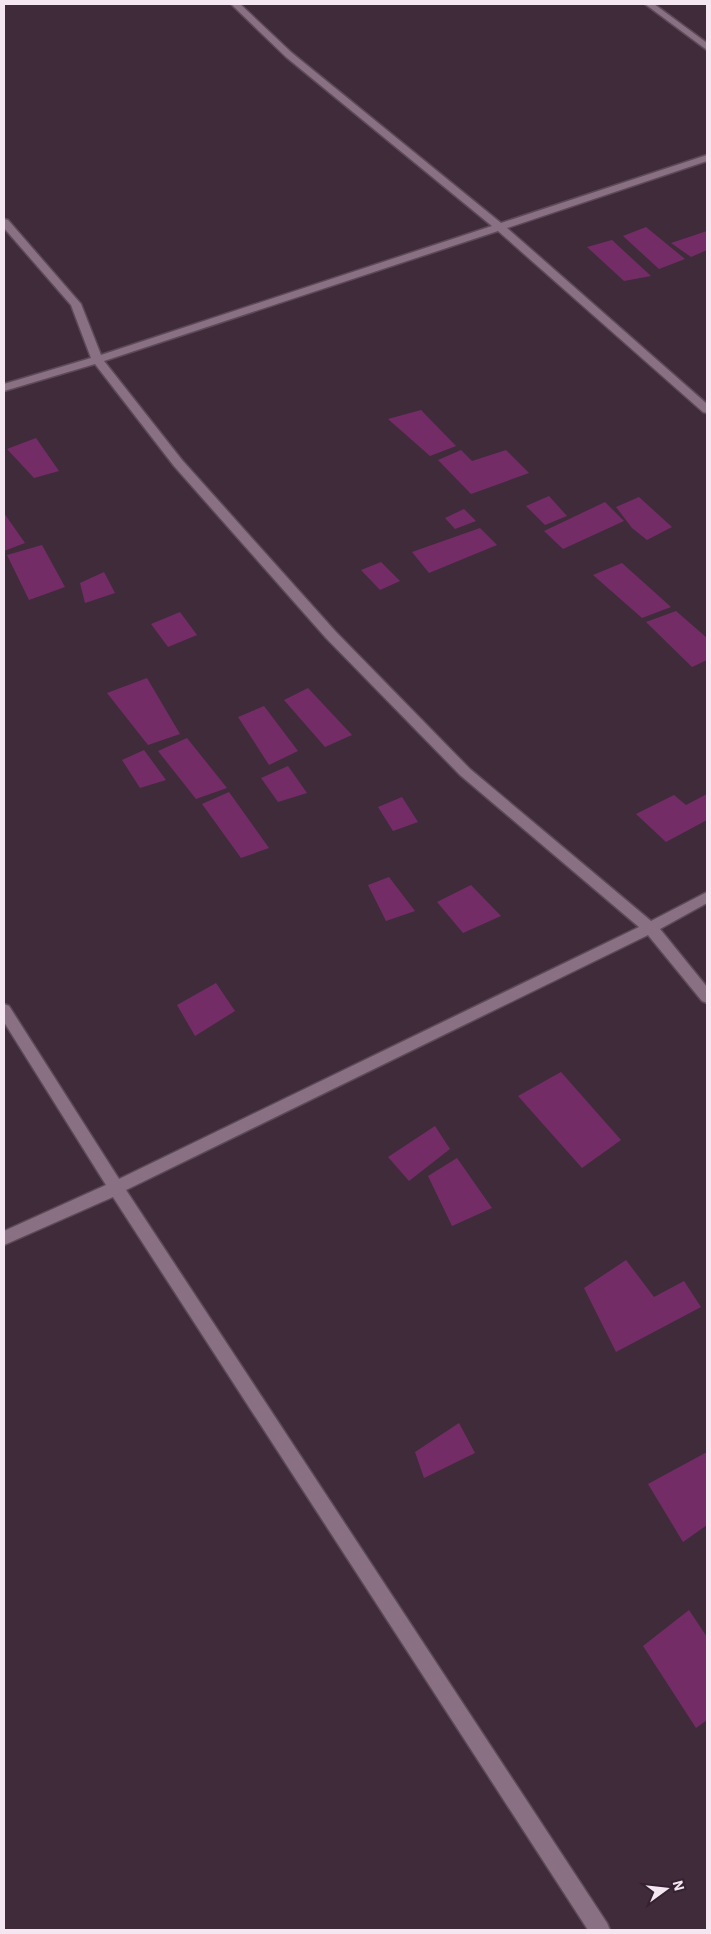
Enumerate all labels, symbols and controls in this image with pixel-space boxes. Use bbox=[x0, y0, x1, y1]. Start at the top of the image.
north arrow bbox=[641, 1864, 691, 1914]
text: N bbox=[669, 1878, 689, 1893]

